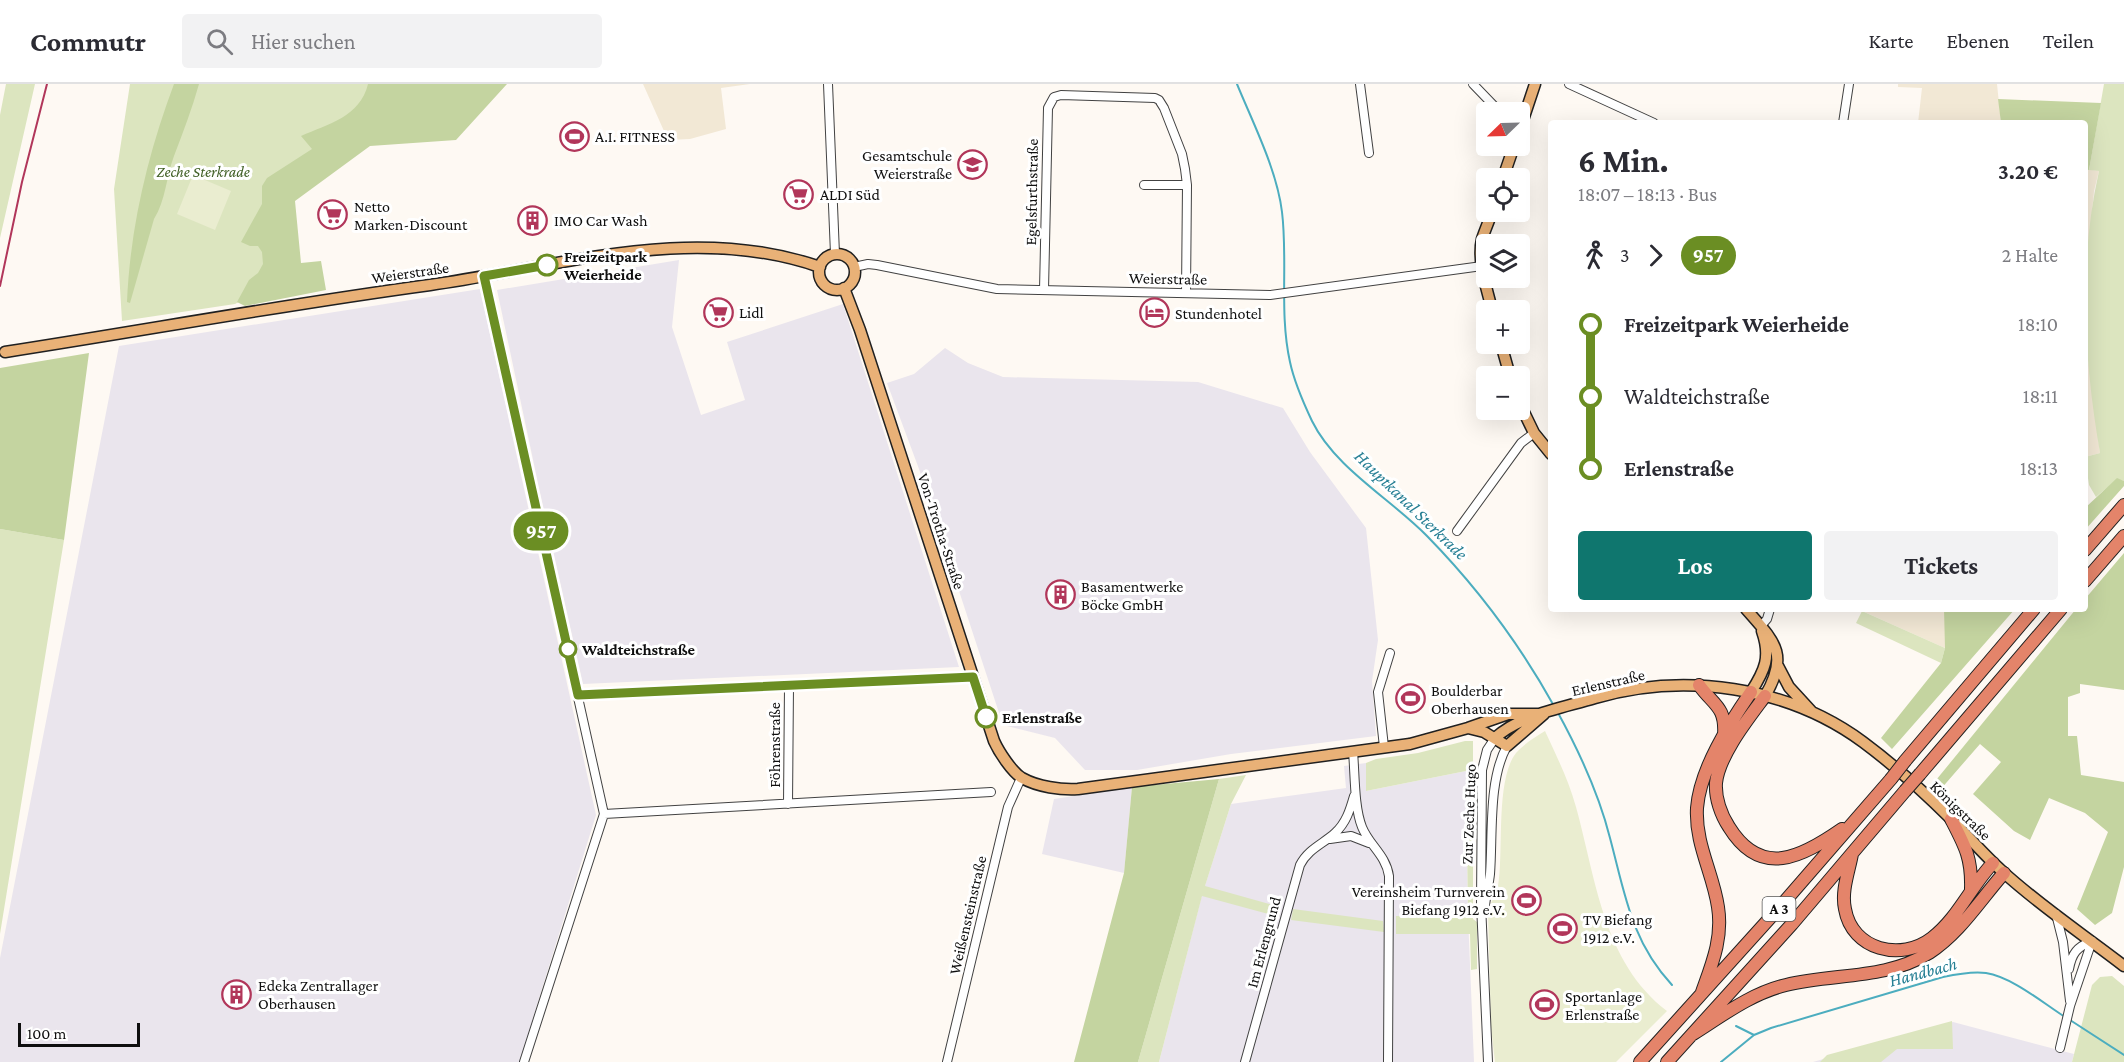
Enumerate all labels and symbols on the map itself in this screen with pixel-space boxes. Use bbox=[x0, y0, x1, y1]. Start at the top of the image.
north arrow bbox=[1476, 102, 1530, 156]
sports icon: A.I. FITNESS bbox=[558, 120, 590, 152]
place label: A.I. FITNESS bbox=[595, 128, 675, 145]
street label: Egelsfurthstraße bbox=[1022, 138, 1042, 246]
place label: Gesamtschule Weierstraße bbox=[862, 147, 952, 182]
school or university icon: Gesamtschule Weierstraße bbox=[957, 148, 989, 180]
park label: Zeche Sterkrade bbox=[156, 163, 250, 180]
supermarket icon: ALDI Süd bbox=[783, 178, 815, 210]
place label: ALDI Süd bbox=[820, 186, 881, 203]
place label: Netto Marken-Discount bbox=[354, 198, 468, 233]
supermarket icon: Netto Marken-Discount bbox=[317, 199, 349, 231]
building icon: IMO Car Wash bbox=[517, 204, 549, 236]
place label: IMO Car Wash bbox=[554, 212, 648, 229]
place label: Freizeitpark Weierheide bbox=[563, 248, 647, 283]
marker: Freizeitpark Weierheide bbox=[536, 254, 558, 276]
street label: Weierstraße bbox=[370, 259, 450, 286]
street label: Weierstraße bbox=[1129, 269, 1207, 288]
supermarket icon: Lidl bbox=[702, 296, 734, 328]
hotel icon: Stundenhotel bbox=[1138, 297, 1170, 329]
place label: Lidl bbox=[739, 304, 764, 321]
place label: Stundenhotel bbox=[1175, 305, 1262, 322]
water label: Hauptkanal Sterkrade bbox=[1351, 446, 1472, 564]
street label: Von-Trotha-Straße bbox=[915, 471, 968, 591]
line badge: 957 bbox=[506, 512, 576, 550]
place label: Basamentwerke Böcke GmbH bbox=[1081, 578, 1183, 613]
building icon: Basamentwerke Böcke GmbH bbox=[1044, 579, 1076, 611]
marker: Waldteichstraße bbox=[559, 640, 577, 658]
place label: Waldteichstraße bbox=[581, 641, 696, 658]
street label: Erlenstraße bbox=[1570, 666, 1646, 699]
place label: Boulderbar Oberhausen bbox=[1431, 682, 1509, 717]
sports icon: Boulderbar Oberhausen bbox=[1394, 683, 1426, 715]
street label: Föhrenstraße bbox=[766, 702, 783, 788]
marker: Erlenstraße bbox=[975, 706, 997, 728]
place label: Erlenstraße bbox=[1002, 709, 1083, 726]
street label: Zur Zeche Hugo bbox=[1458, 763, 1480, 865]
street label: Königstraße bbox=[1926, 777, 1994, 844]
street label: Weißensteinstraße bbox=[946, 854, 989, 976]
place label: Vereinsheim Turnverein Biefang 1912 e.V. bbox=[1352, 883, 1505, 919]
sports icon: Vereinsheim Turnverein Biefang 1912 e.V. bbox=[1510, 884, 1542, 916]
street label: Im Erlengrund bbox=[1243, 894, 1285, 990]
road number: A 3 bbox=[1762, 897, 1796, 921]
place label: TV Biefang 1912 e.V. bbox=[1583, 911, 1653, 946]
sports icon: TV Biefang 1912 e.V. bbox=[1546, 912, 1578, 944]
water label: Handbach bbox=[1887, 953, 1959, 991]
place label: Edeka Zentrallager Oberhausen bbox=[258, 977, 379, 1012]
building icon: Edeka Zentrallager Oberhausen bbox=[221, 978, 253, 1010]
place label: Sportanlage Erlenstraße bbox=[1565, 988, 1642, 1023]
sports icon: Sportanlage Erlenstraße bbox=[1528, 989, 1560, 1021]
scale bar bbox=[18, 1020, 140, 1048]

